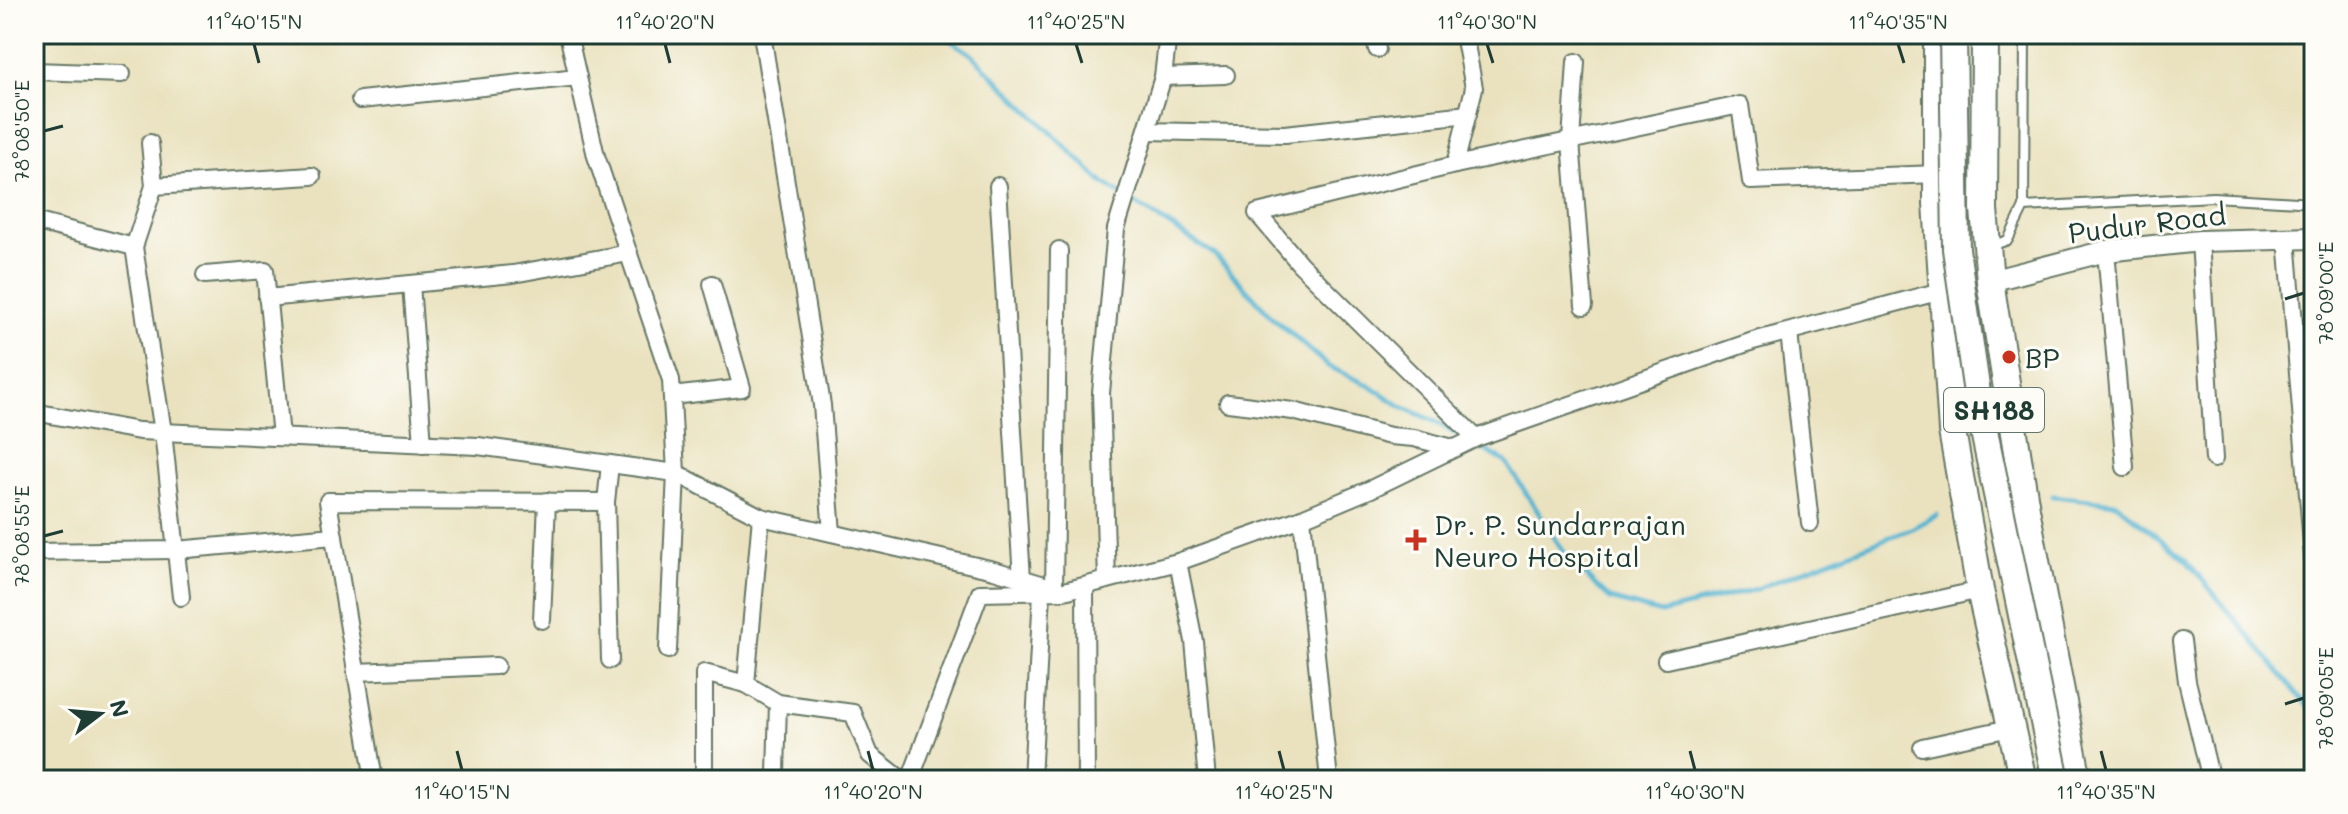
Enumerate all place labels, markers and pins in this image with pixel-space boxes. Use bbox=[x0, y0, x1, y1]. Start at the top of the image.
place label: BP bbox=[2025, 339, 2060, 375]
marker: BP bbox=[2000, 348, 2018, 366]
place label: Dr. P. Sundarrajan Neuro Hospital bbox=[1434, 506, 1686, 574]
marker: Dr. P. Sundarrajan Neuro Hospital bbox=[1405, 529, 1427, 551]

